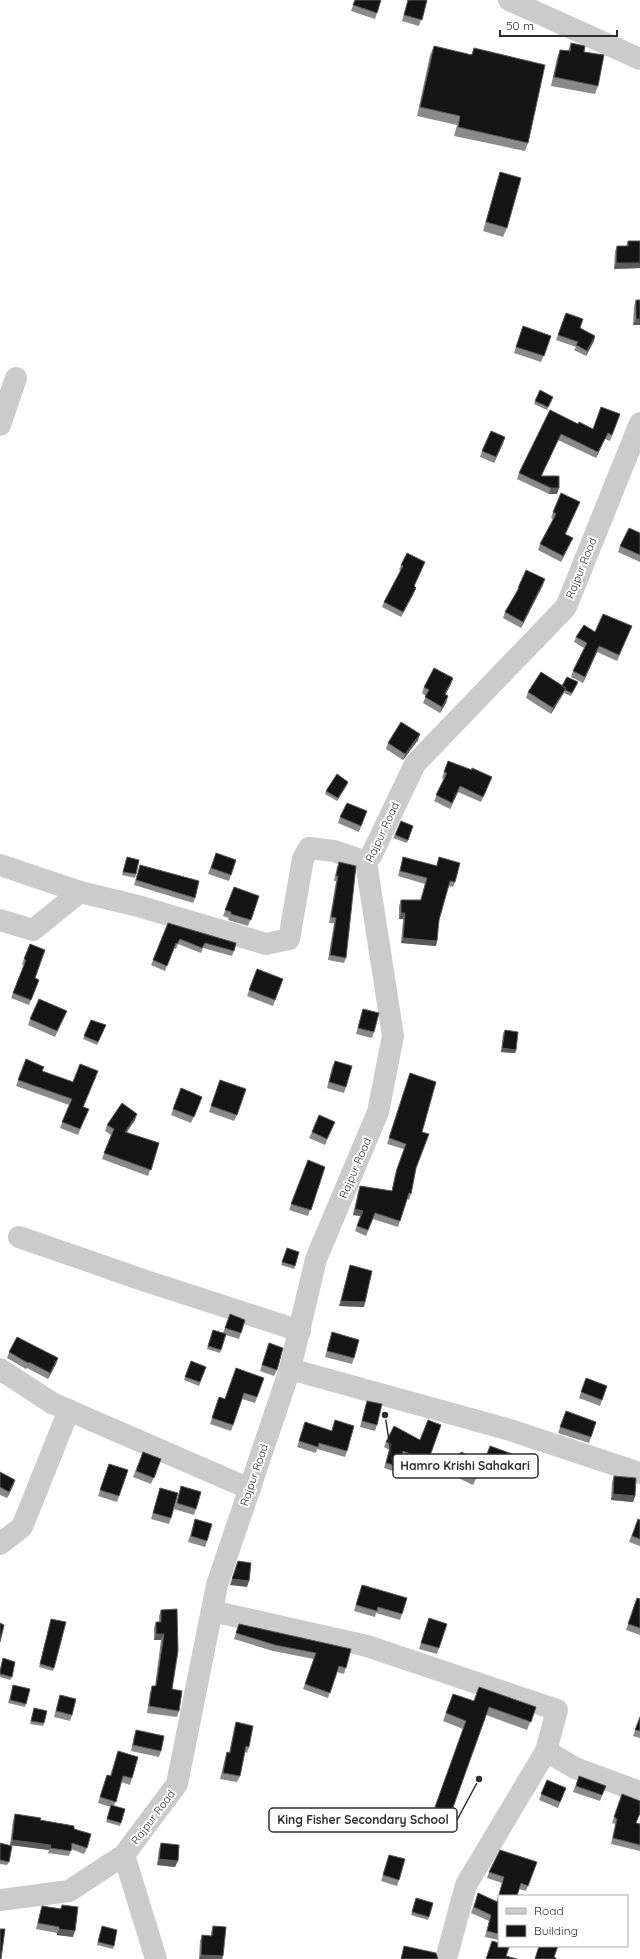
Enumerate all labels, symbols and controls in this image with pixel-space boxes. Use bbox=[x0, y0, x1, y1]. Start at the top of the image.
scale bar bbox=[500, 12, 617, 38]
text: 50 m bbox=[506, 18, 534, 33]
street label: Rajpur Road bbox=[562, 535, 600, 601]
street label: Rajpur Road bbox=[362, 800, 402, 864]
street label: Rajpur Road bbox=[336, 1136, 374, 1200]
street label: Rajpur Road bbox=[237, 1442, 271, 1508]
callout: Hamro Krishi Sahakari bbox=[393, 1454, 538, 1478]
text: Hamro Krishi Sahakari bbox=[400, 1458, 530, 1473]
street label: Rajpur Road bbox=[128, 1787, 178, 1847]
callout: King Fisher Secondary School bbox=[269, 1808, 457, 1832]
text: King Fisher Secondary School bbox=[277, 1812, 449, 1827]
legend bbox=[498, 1895, 628, 1947]
text: Road bbox=[534, 1903, 564, 1918]
text: Building bbox=[534, 1923, 578, 1938]

